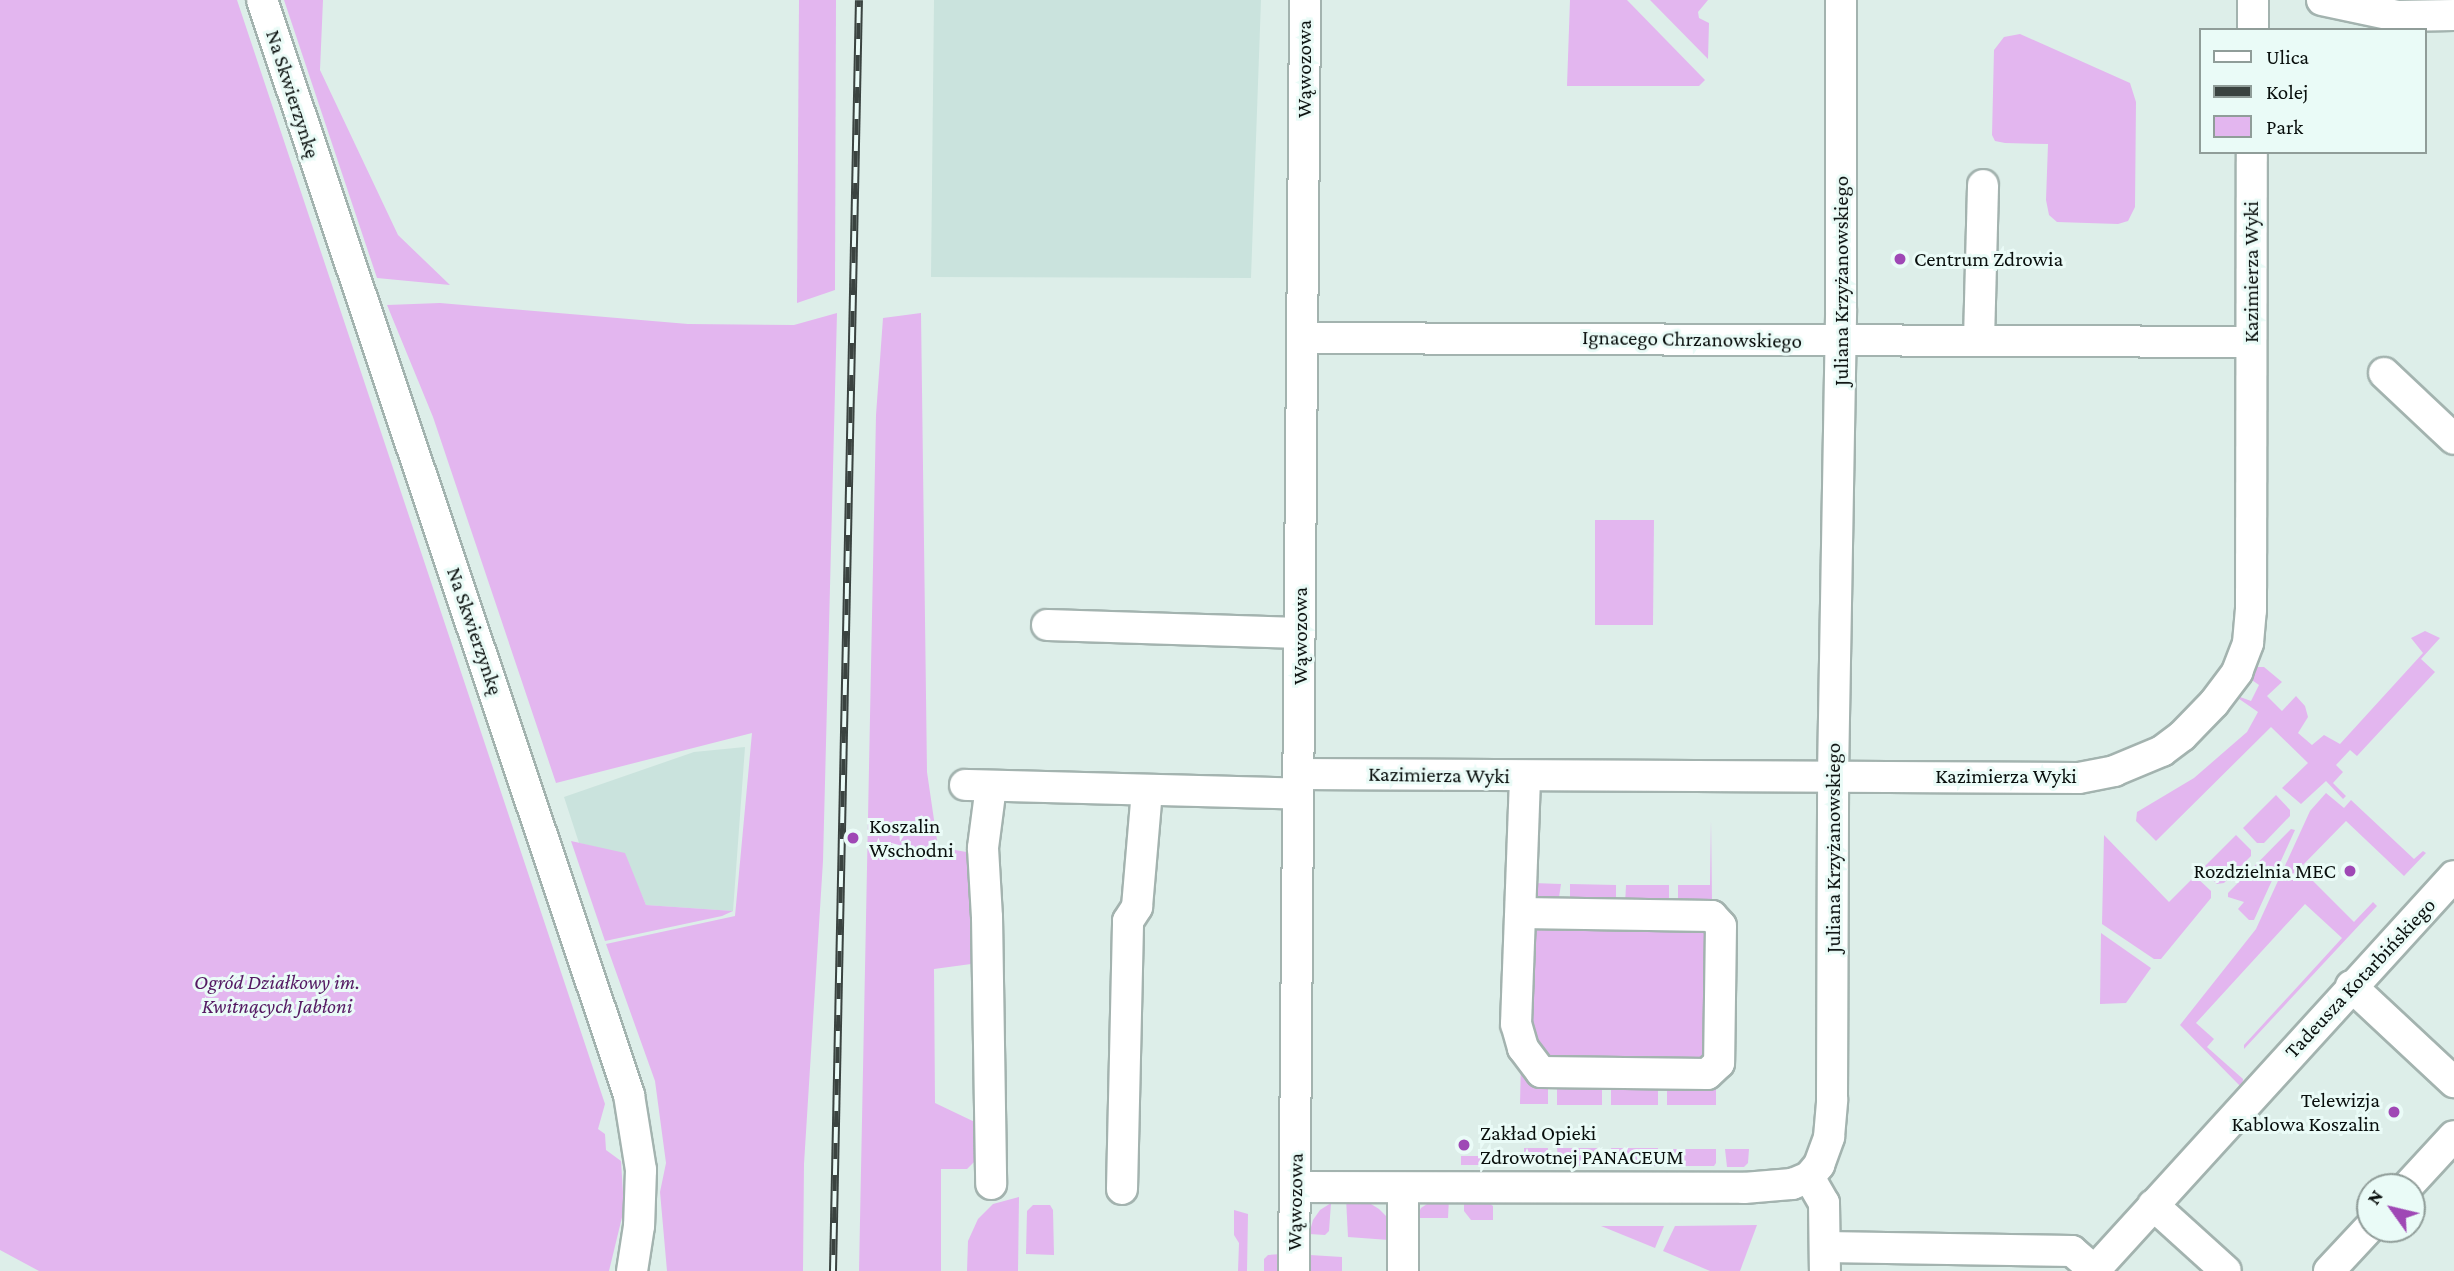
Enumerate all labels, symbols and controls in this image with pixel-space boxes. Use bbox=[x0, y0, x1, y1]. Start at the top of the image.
street label: Wąwozowa bbox=[1291, 20, 1317, 118]
street label: Na Skwierzynkę bbox=[260, 27, 326, 161]
legend bbox=[2198, 28, 2426, 154]
text: Ulica bbox=[2266, 45, 2309, 69]
text: Kolej bbox=[2266, 80, 2308, 104]
text: Park bbox=[2266, 115, 2303, 139]
street label: Juliana Krzyżanowskiego bbox=[1828, 176, 1854, 386]
street label: Kazimierza Wyki bbox=[2238, 201, 2264, 343]
place label: Centrum Zdrowia bbox=[1914, 246, 2063, 272]
marker: Centrum Zdrowia bbox=[1892, 251, 1908, 267]
street label: Ignacego Chrzanowskiego bbox=[1582, 324, 1802, 354]
street label: Na Skwierzynkę bbox=[441, 564, 509, 698]
street label: Wąwozowa bbox=[1287, 587, 1313, 685]
street label: Juliana Krzyżanowskiego bbox=[1820, 743, 1846, 953]
street label: Kazimierza Wyki bbox=[1368, 761, 1510, 789]
street label: Kazimierza Wyki bbox=[1935, 763, 2077, 789]
place label: Koszalin Wschodni bbox=[869, 813, 954, 863]
marker: Koszalin Wschodni bbox=[843, 828, 863, 848]
place label: Rozdzielnia MEC bbox=[2194, 858, 2336, 884]
marker: Rozdzielnia MEC bbox=[2342, 863, 2358, 879]
street label: Tadeusza Kotarbińskiego bbox=[2279, 893, 2441, 1063]
park label: Ogród Działkowy im. Kwitnących Jabłoni bbox=[194, 969, 360, 1019]
place label: Telewizja Kablowa Koszalin bbox=[2231, 1087, 2380, 1137]
marker: Telewizja Kablowa Koszalin bbox=[2386, 1104, 2402, 1120]
place label: Zakład Opieki Zdrowotnej PANACEUM bbox=[1480, 1120, 1684, 1170]
marker: Zakład Opieki Zdrowotnej PANACEUM bbox=[1454, 1135, 1474, 1155]
street label: Wąwozowa bbox=[1282, 1153, 1308, 1251]
north arrow bbox=[2356, 1173, 2426, 1243]
text: N bbox=[2363, 1186, 2387, 1208]

